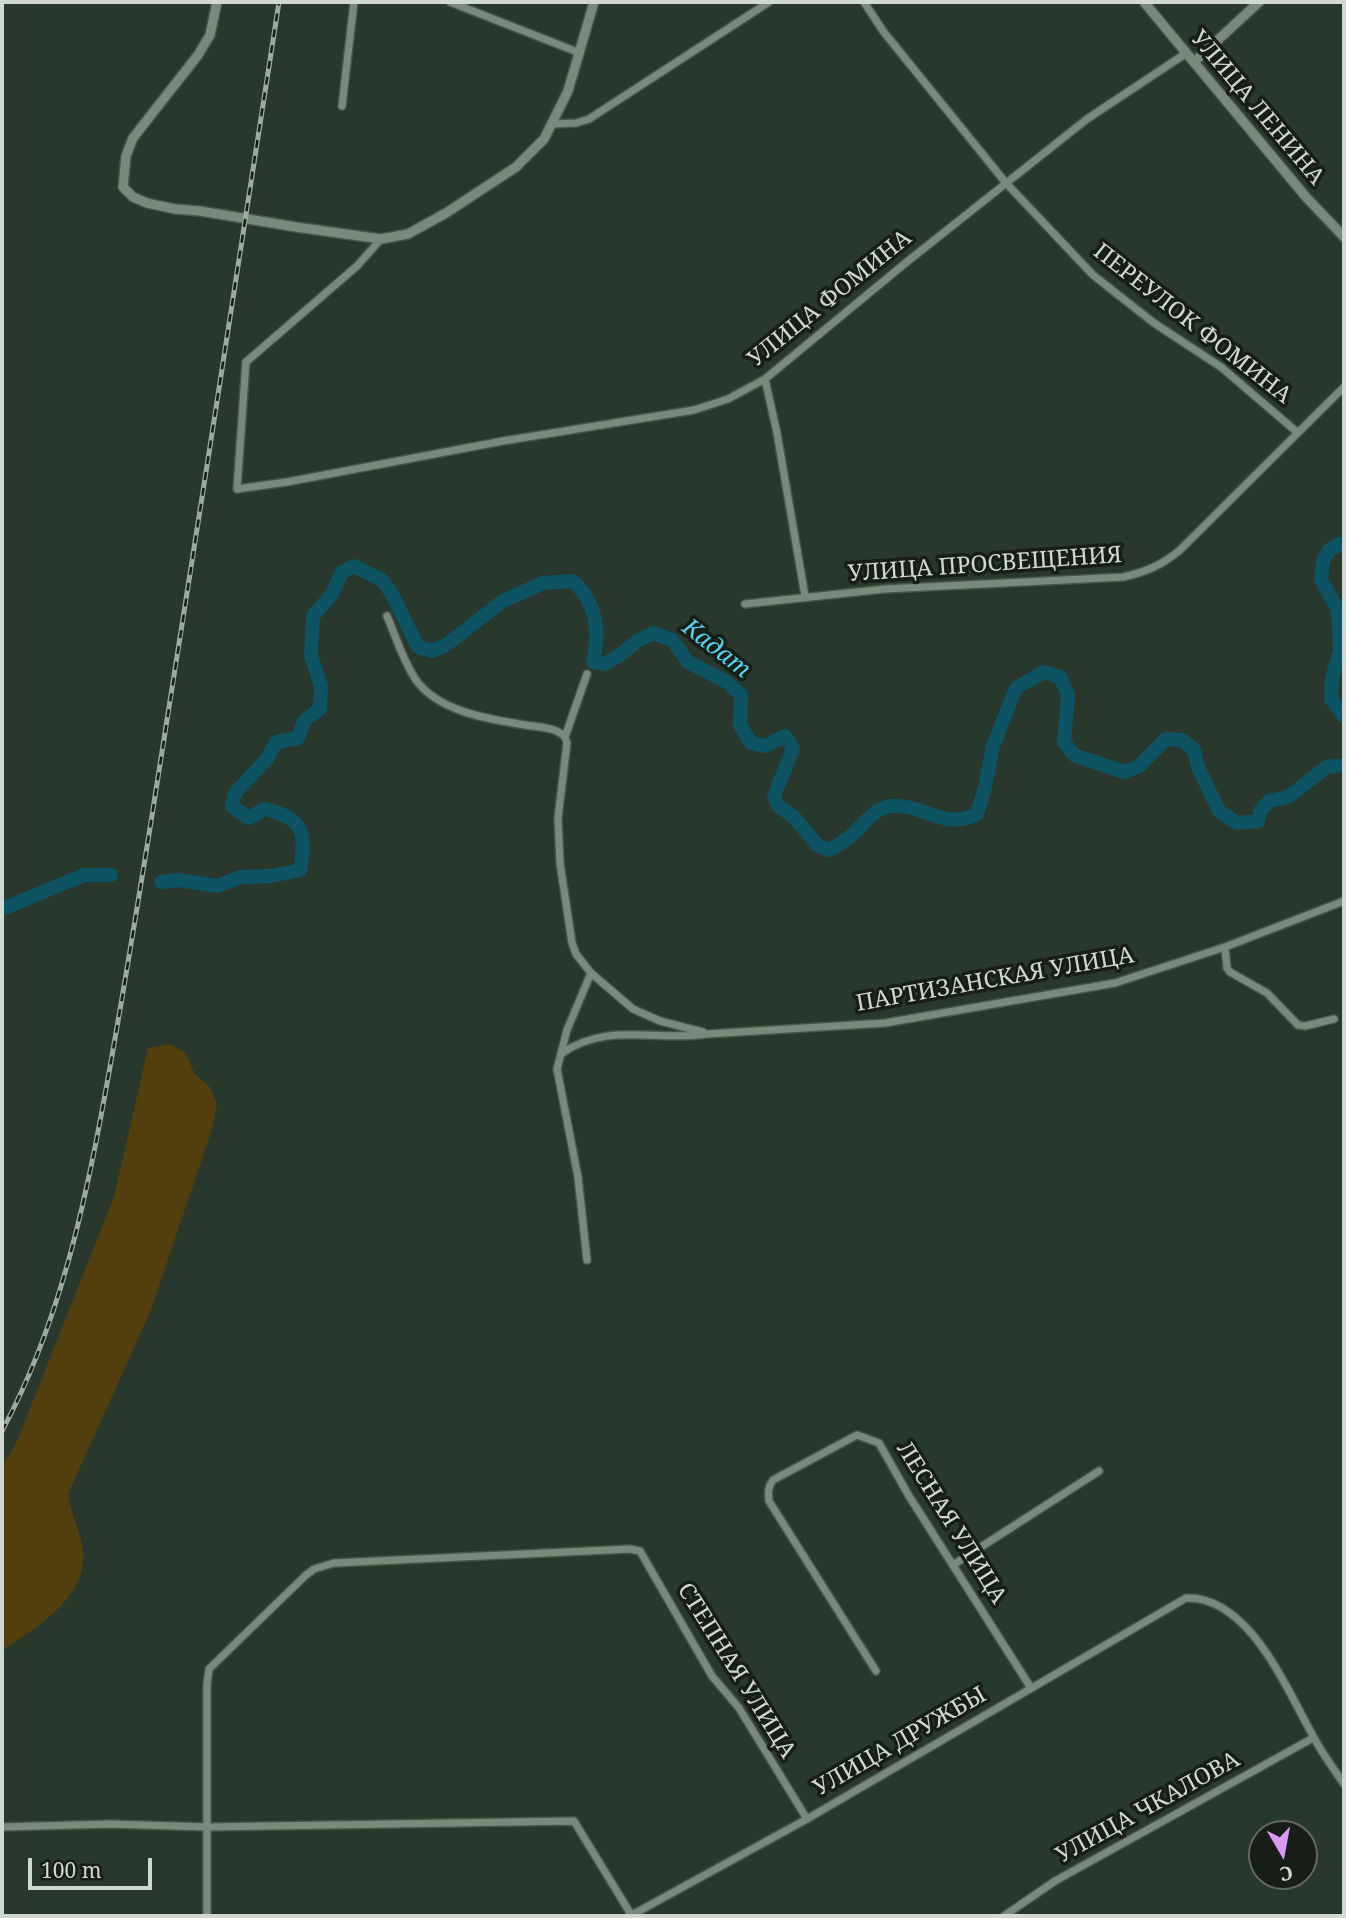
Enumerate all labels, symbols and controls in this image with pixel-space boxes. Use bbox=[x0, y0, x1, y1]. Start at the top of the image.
street label: УЛИЦА ЛЕНИНА bbox=[1184, 25, 1330, 191]
street label: УЛИЦА ФОМИНА bbox=[743, 225, 917, 373]
street label: ПЕРЕУЛОК ФОМИНА bbox=[1087, 238, 1297, 410]
street label: УЛИЦА ПРОСВЕЩЕНИЯ bbox=[847, 542, 1123, 588]
water label: Кадат bbox=[676, 613, 756, 685]
street label: ПАРТИЗАНСКАЯ УЛИЦА bbox=[854, 942, 1136, 1018]
street label: ЛЕСНАЯ УЛИЦА bbox=[890, 1437, 1012, 1609]
street label: СТЕПНАЯ УЛИЦА bbox=[671, 1578, 801, 1764]
street label: УЛИЦА ДРУЖБЫ bbox=[809, 1681, 991, 1803]
street label: УЛИЦА ЧКАЛОВА bbox=[1051, 1746, 1245, 1870]
north arrow bbox=[1248, 1820, 1318, 1890]
scale bar bbox=[32, 1844, 156, 1888]
text: 100 m bbox=[41, 1856, 102, 1884]
text: С bbox=[1278, 1860, 1295, 1888]

